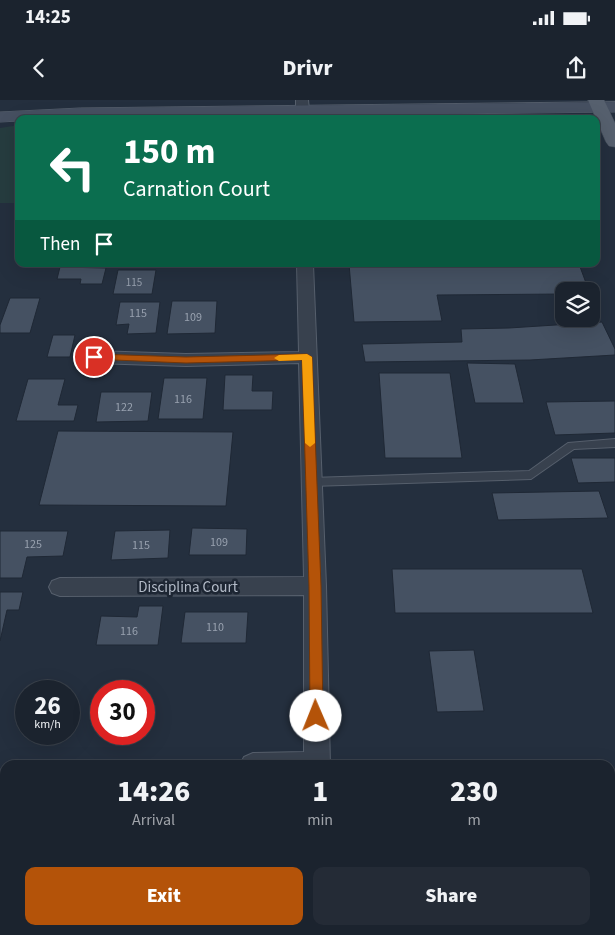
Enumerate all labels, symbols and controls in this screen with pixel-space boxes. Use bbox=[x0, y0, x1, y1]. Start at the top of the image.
text: 14:25 bbox=[25, 4, 71, 31]
text: Drivr bbox=[283, 52, 332, 84]
icon: back bbox=[25, 54, 53, 82]
icon: share bbox=[562, 54, 590, 82]
text: 150 m bbox=[123, 127, 215, 177]
icon: left bbox=[40, 135, 105, 200]
text: Carnation Court bbox=[123, 173, 270, 205]
icon: arrive bbox=[90, 230, 118, 258]
text: Then bbox=[40, 231, 80, 258]
house number: 115 bbox=[126, 275, 142, 290]
map controls bbox=[555, 282, 600, 327]
button: layers bbox=[555, 282, 600, 327]
house number: 115 bbox=[129, 305, 147, 322]
house number: 109 bbox=[184, 309, 202, 326]
pin bbox=[73, 336, 115, 378]
icon: arrive bbox=[80, 343, 108, 371]
house number: 116 bbox=[174, 391, 192, 408]
house number: 122 bbox=[115, 399, 133, 416]
house number: 109 bbox=[210, 534, 228, 551]
house number: 125 bbox=[24, 536, 42, 553]
house number: 115 bbox=[132, 537, 150, 554]
street label: Disciplina Court bbox=[138, 577, 238, 598]
house number: 110 bbox=[206, 619, 224, 636]
house number: 116 bbox=[120, 623, 138, 640]
speed limit sign: 30 bbox=[90, 680, 155, 745]
text: 26 bbox=[34, 688, 61, 724]
position arrow bbox=[289, 689, 341, 741]
text: km/h bbox=[34, 716, 61, 733]
text: 14:26 bbox=[117, 770, 190, 813]
text: 1 bbox=[312, 770, 328, 813]
text: 230 bbox=[450, 770, 498, 813]
text: Arrival bbox=[132, 809, 175, 831]
text: min bbox=[307, 809, 333, 831]
text: m bbox=[467, 809, 481, 831]
button: Exit bbox=[25, 867, 303, 925]
button: Share bbox=[313, 867, 590, 925]

